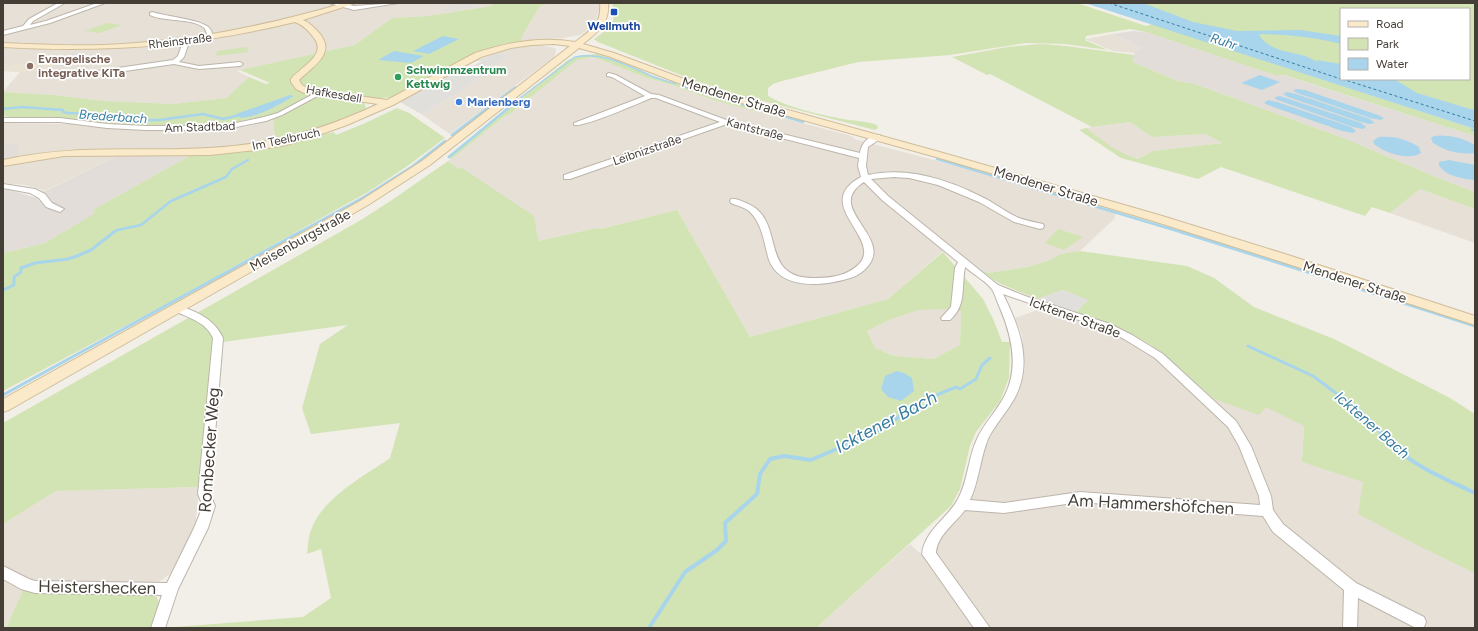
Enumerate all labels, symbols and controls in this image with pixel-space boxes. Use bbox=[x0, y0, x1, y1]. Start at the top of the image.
marker: Wellmuth bbox=[609, 7, 619, 17]
legend bbox=[1340, 8, 1470, 80]
text: Road bbox=[1376, 17, 1404, 31]
place label: Wellmuth bbox=[588, 19, 641, 33]
street label: Rheinstraße bbox=[147, 30, 213, 52]
water label: Ruhr bbox=[1209, 30, 1240, 53]
text: Park bbox=[1376, 37, 1399, 51]
place label: Evangelische integrative KiTa bbox=[38, 52, 125, 80]
text: Water bbox=[1376, 57, 1408, 71]
marker: Evangelische integrative KiTa bbox=[25, 61, 35, 71]
place label: Schwimmzentrum Kettwig bbox=[406, 63, 506, 91]
marker: Schwimmzentrum Kettwig bbox=[393, 72, 403, 82]
street label: Mendener Straße bbox=[680, 74, 788, 122]
street label: Hafkesdell bbox=[305, 82, 363, 106]
place label: Marienberg bbox=[467, 95, 530, 109]
marker: Marienberg bbox=[454, 97, 464, 107]
water label: Brederbach bbox=[78, 107, 148, 126]
street label: Kantstraße bbox=[725, 115, 785, 143]
street label: Am Stadtbad bbox=[164, 119, 236, 135]
street label: Im Teelbruch bbox=[251, 125, 322, 153]
street label: Leibnizstraße bbox=[611, 132, 684, 168]
street label: Mendener Straße bbox=[992, 163, 1100, 211]
street label: Meisenburgstraße bbox=[247, 205, 354, 275]
street label: Mendener Straße bbox=[1301, 258, 1409, 307]
street label: Icktener Straße bbox=[1027, 293, 1123, 342]
water label: Icktener Bach bbox=[831, 386, 941, 458]
street label: Rombecker Weg bbox=[195, 387, 223, 513]
water label: Icktener Bach bbox=[1331, 388, 1413, 462]
street label: Am Hammershöfchen bbox=[1067, 490, 1235, 518]
street label: Heistershecken bbox=[38, 576, 156, 598]

